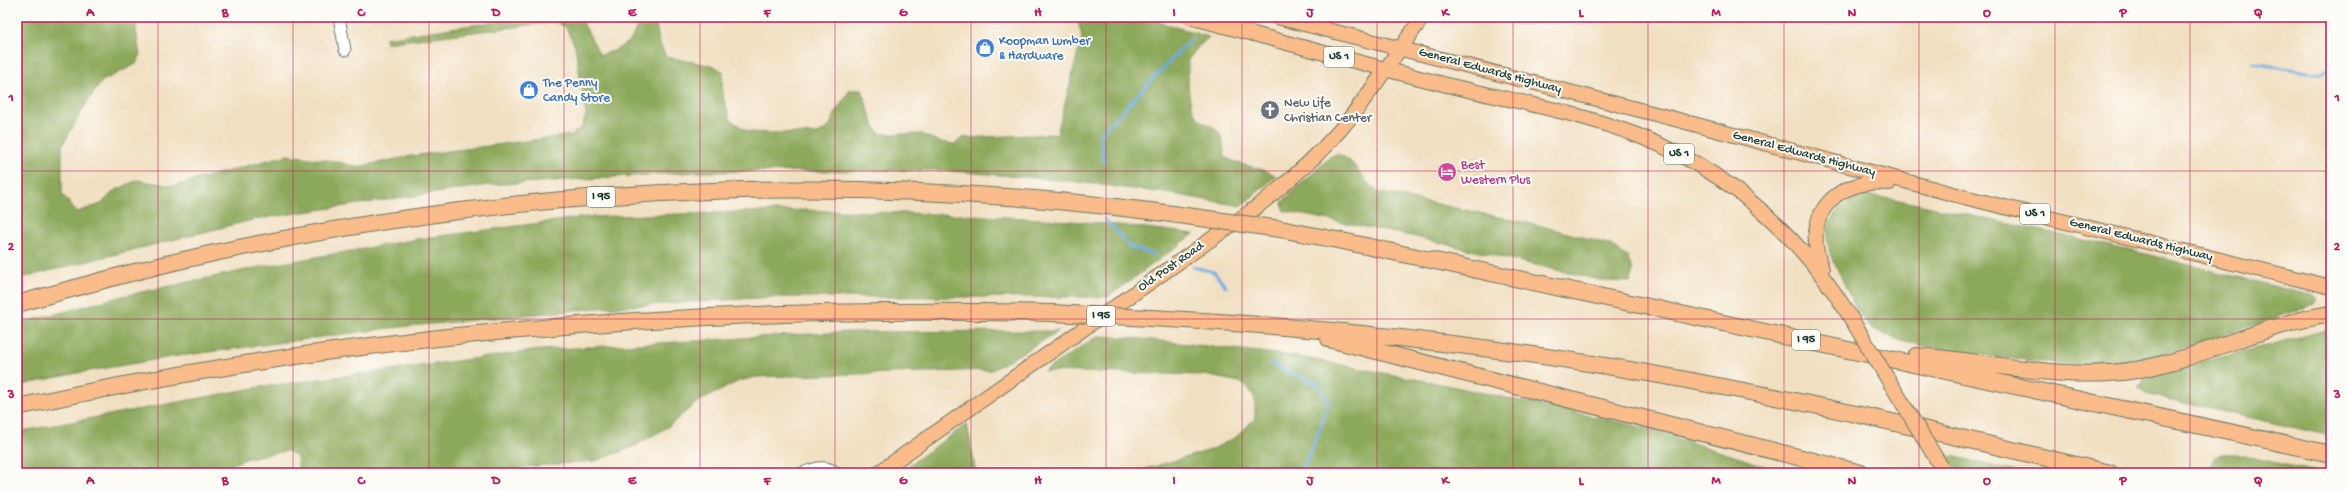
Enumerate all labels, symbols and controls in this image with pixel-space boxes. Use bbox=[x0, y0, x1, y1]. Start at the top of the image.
text: A bbox=[85, 6, 95, 21]
text: B bbox=[221, 6, 230, 21]
text: C bbox=[356, 6, 366, 21]
text: D bbox=[491, 6, 501, 21]
text: E bbox=[628, 6, 637, 21]
text: F bbox=[763, 6, 772, 21]
text: G bbox=[899, 6, 908, 21]
text: H bbox=[1034, 6, 1042, 21]
text: I bbox=[1172, 6, 1176, 21]
text: J bbox=[1306, 6, 1315, 21]
text: K bbox=[1440, 6, 1450, 21]
text: L bbox=[1579, 6, 1585, 21]
text: M bbox=[1711, 6, 1721, 21]
text: N bbox=[1848, 6, 1857, 21]
text: O bbox=[1983, 6, 1991, 21]
text: P bbox=[2118, 6, 2127, 21]
text: Q bbox=[2254, 6, 2263, 21]
place label: Koopman Lumber & Hardware bbox=[999, 34, 1091, 64]
shop icon: Koopman Lumber & Hardware bbox=[974, 37, 996, 59]
street label: General Edwards Highway bbox=[1417, 45, 1563, 97]
road number: US 1 bbox=[1324, 47, 1354, 67]
place label: The Penny Candy Store bbox=[542, 76, 610, 106]
shop icon: The Penny Candy Store bbox=[518, 79, 540, 101]
text: 1 bbox=[7, 91, 14, 106]
text: 1 bbox=[2333, 91, 2340, 106]
place label: New Life Christian Center bbox=[1284, 96, 1373, 126]
church icon: New Life Christian Center bbox=[1259, 99, 1281, 121]
street label: General Edwards Highway bbox=[1731, 128, 1877, 180]
road number: US 1 bbox=[1664, 144, 1694, 164]
place label: Best Western Plus bbox=[1460, 158, 1532, 188]
hotel icon: Best Western Plus bbox=[1436, 161, 1458, 183]
road number: I 95 bbox=[587, 187, 615, 207]
road number: US 1 bbox=[2020, 204, 2050, 224]
street label: General Edwards Highway bbox=[2068, 215, 2215, 265]
street label: Old Post Road bbox=[1135, 238, 1208, 295]
text: 2 bbox=[8, 240, 15, 255]
text: 2 bbox=[2334, 240, 2341, 255]
road number: I 95 bbox=[1087, 306, 1115, 326]
road number: I 95 bbox=[1792, 330, 1820, 350]
text: 3 bbox=[7, 388, 15, 403]
text: 3 bbox=[2333, 388, 2341, 403]
text: A bbox=[85, 474, 95, 489]
text: B bbox=[221, 474, 230, 489]
text: C bbox=[356, 474, 366, 489]
text: D bbox=[491, 474, 501, 489]
text: E bbox=[628, 474, 637, 489]
text: F bbox=[763, 474, 772, 489]
text: G bbox=[899, 474, 908, 489]
text: H bbox=[1034, 474, 1042, 489]
text: I bbox=[1172, 474, 1176, 489]
text: J bbox=[1306, 474, 1315, 489]
text: K bbox=[1440, 474, 1450, 489]
text: L bbox=[1579, 474, 1585, 489]
text: M bbox=[1711, 474, 1721, 489]
text: N bbox=[1848, 474, 1857, 489]
text: O bbox=[1983, 474, 1991, 489]
text: P bbox=[2118, 474, 2127, 489]
text: Q bbox=[2254, 474, 2263, 489]

